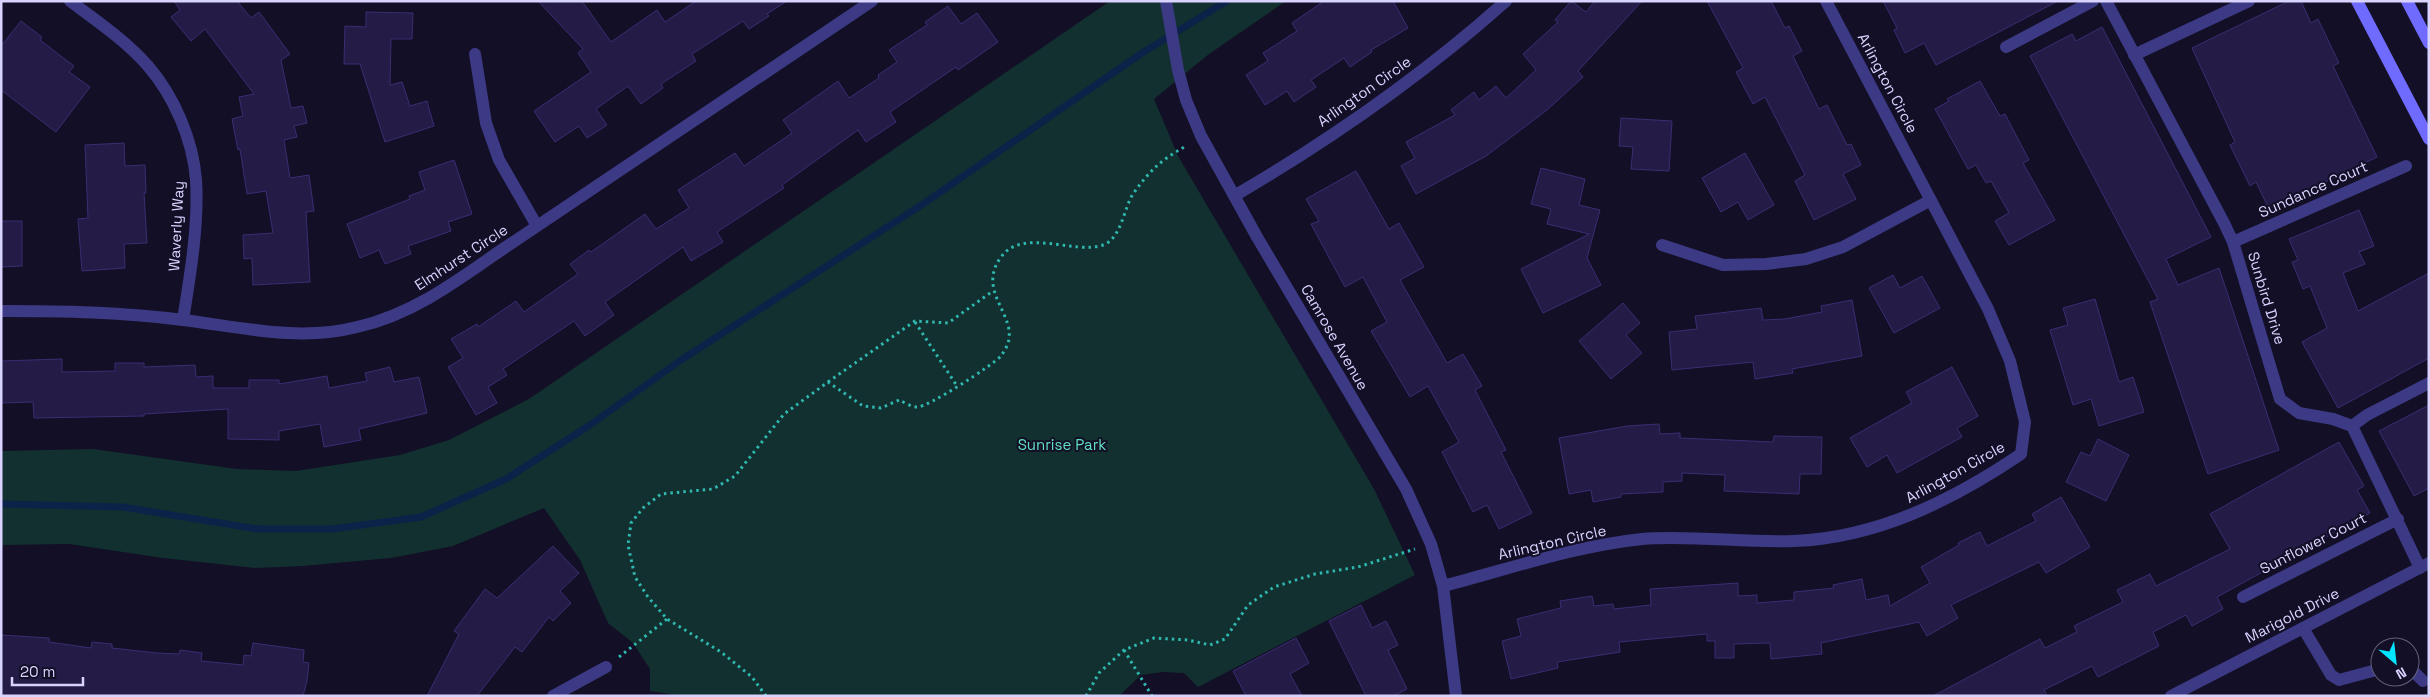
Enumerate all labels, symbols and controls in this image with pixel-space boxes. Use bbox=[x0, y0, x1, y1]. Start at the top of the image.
street label: Arlington Circle bbox=[1854, 30, 1922, 136]
street label: Arlington Circle bbox=[1313, 51, 1415, 130]
street label: Sundance Court bbox=[2256, 156, 2371, 222]
street label: Waverly Way bbox=[164, 180, 188, 272]
street label: Elmhurst Circle bbox=[411, 220, 511, 294]
street label: Sunbird Drive bbox=[2244, 249, 2290, 347]
street label: Camrose Avenue bbox=[1297, 281, 1373, 393]
park label: Sunrise Park bbox=[1018, 435, 1106, 454]
street label: Arlington Circle bbox=[1902, 437, 2008, 507]
street label: Sunflower Court bbox=[2256, 508, 2370, 578]
street label: Arlington Circle bbox=[1496, 520, 1608, 564]
street label: Marigold Drive bbox=[2242, 583, 2342, 647]
north arrow bbox=[2370, 637, 2420, 687]
scale bar bbox=[12, 654, 84, 686]
text: 20 m bbox=[20, 662, 55, 681]
text: N bbox=[2393, 663, 2409, 684]

